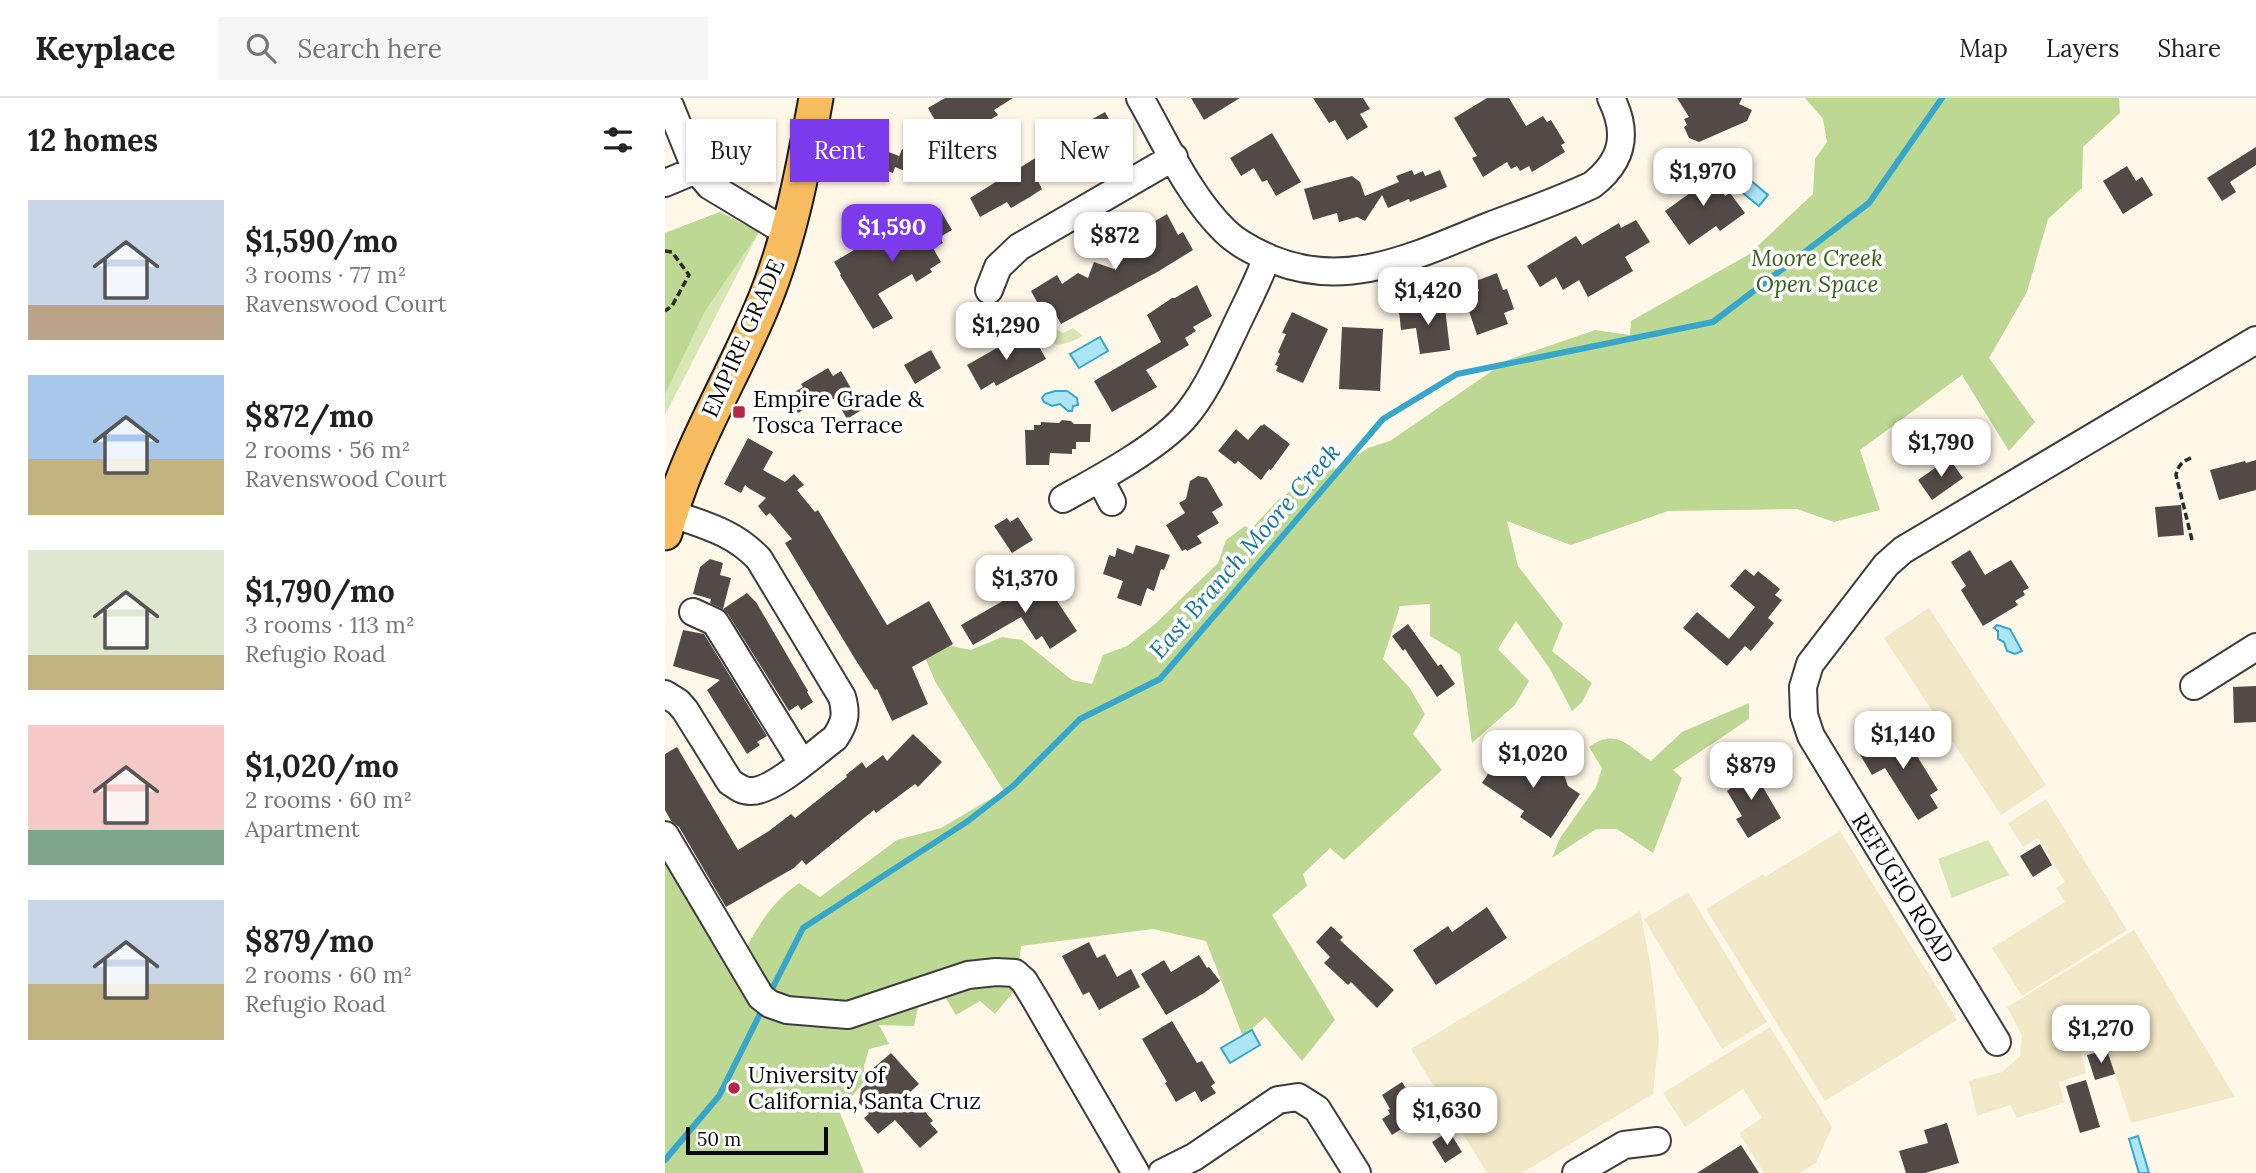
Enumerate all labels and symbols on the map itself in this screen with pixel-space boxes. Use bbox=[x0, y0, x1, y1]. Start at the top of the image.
pin: $1,970 bbox=[1646, 148, 1760, 208]
pin: $1,590 bbox=[835, 204, 949, 264]
pin: $872 bbox=[1074, 212, 1156, 272]
park label: Moore Creek Open Space bbox=[1751, 243, 1883, 298]
street label: EMPIRE GRADE bbox=[695, 254, 790, 422]
pin: $1,420 bbox=[1371, 268, 1485, 327]
pin: $1,290 bbox=[949, 302, 1063, 362]
place label: Empire Grade & Tosca Terrace bbox=[753, 384, 925, 439]
marker: Empire Grade & Tosca Terrace bbox=[731, 404, 747, 420]
pin: $1,790 bbox=[1884, 420, 1998, 479]
water label: East Branch Moore Creek bbox=[1142, 436, 1347, 665]
pin: $1,370 bbox=[968, 556, 1082, 615]
pin: $1,140 bbox=[1846, 712, 1960, 771]
pin: $1,020 bbox=[1476, 730, 1590, 790]
pin: $879 bbox=[1710, 742, 1792, 802]
street label: REFUGIO ROAD bbox=[1846, 807, 1961, 968]
pin: $1,270 bbox=[2044, 1006, 2158, 1065]
place label: University of California, Santa Cruz bbox=[748, 1060, 981, 1115]
marker: University of California, Santa Cruz bbox=[726, 1080, 742, 1096]
pin: $1,630 bbox=[1390, 1088, 1504, 1147]
scale bar bbox=[686, 1124, 828, 1156]

